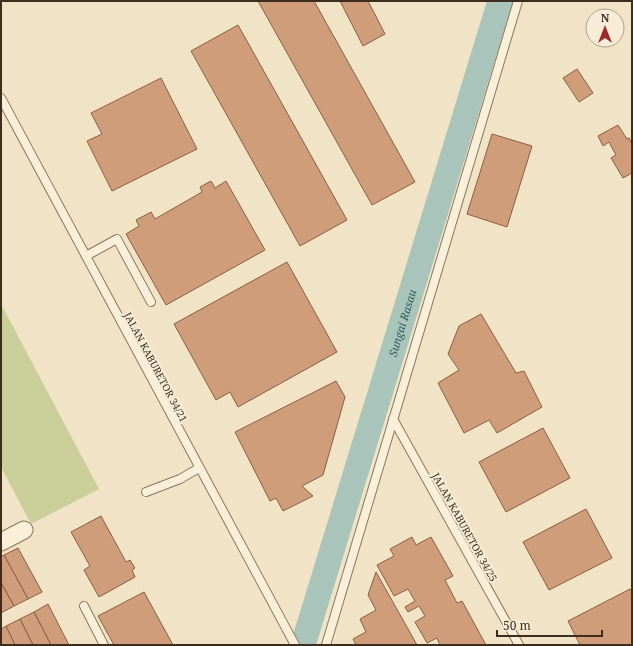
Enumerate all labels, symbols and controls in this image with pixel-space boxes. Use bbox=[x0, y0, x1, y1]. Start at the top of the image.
north arrow bbox=[585, 8, 625, 48]
text: N bbox=[601, 10, 610, 25]
water label: Sungai Rasau bbox=[384, 287, 419, 358]
street label: JALAN KABURETOR 34/21 bbox=[121, 309, 191, 424]
street label: JALAN KABURETOR 34/25 bbox=[429, 469, 501, 584]
scale bar bbox=[497, 612, 602, 638]
text: 50 m bbox=[503, 617, 531, 634]

